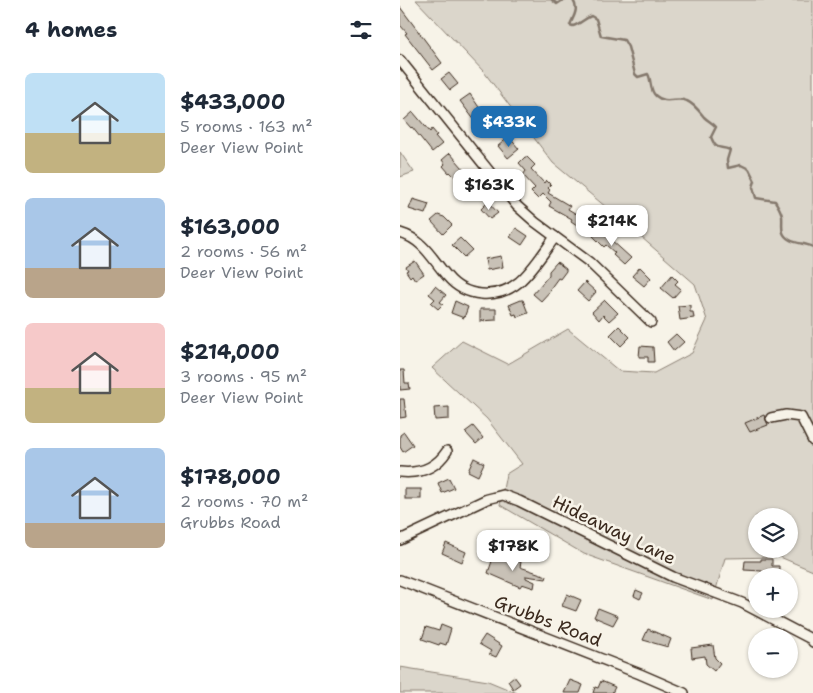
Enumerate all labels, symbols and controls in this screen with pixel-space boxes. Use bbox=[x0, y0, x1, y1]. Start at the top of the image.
text: 4 homes bbox=[25, 16, 117, 44]
icon: filters bbox=[347, 16, 375, 44]
text: $433,000 bbox=[180, 88, 285, 116]
icon: home bbox=[65, 93, 125, 153]
pin: $433K bbox=[474, 106, 544, 148]
text: $433K bbox=[482, 111, 536, 132]
text: 5 rooms · 163 m² bbox=[180, 116, 313, 137]
text: Deer View Point bbox=[180, 137, 304, 158]
pin: $163K bbox=[454, 168, 524, 211]
text: $163K bbox=[464, 174, 514, 195]
pin: $214K bbox=[577, 204, 647, 247]
text: $214K bbox=[587, 210, 637, 231]
text: $163,000 bbox=[180, 213, 280, 241]
icon: home bbox=[65, 218, 125, 278]
text: 2 rooms · 56 m² bbox=[180, 241, 307, 262]
text: Deer View Point bbox=[180, 262, 304, 283]
text: $214,000 bbox=[180, 338, 280, 366]
icon: home bbox=[65, 343, 125, 403]
text: 3 rooms · 95 m² bbox=[180, 366, 307, 387]
text: Deer View Point bbox=[180, 387, 304, 408]
text: $178,000 bbox=[180, 463, 281, 491]
icon: home bbox=[65, 468, 125, 528]
street label: Hideaway Lane bbox=[548, 490, 680, 570]
text: 2 rooms · 70 m² bbox=[180, 491, 308, 512]
map controls bbox=[748, 508, 798, 678]
button: layers bbox=[748, 508, 798, 558]
text: Grubbs Road bbox=[180, 512, 281, 533]
pin: $178K bbox=[478, 530, 548, 572]
text: $178K bbox=[488, 535, 538, 556]
button: + bbox=[748, 568, 798, 618]
street label: Grubbs Road bbox=[491, 590, 605, 652]
button: − bbox=[748, 628, 798, 678]

